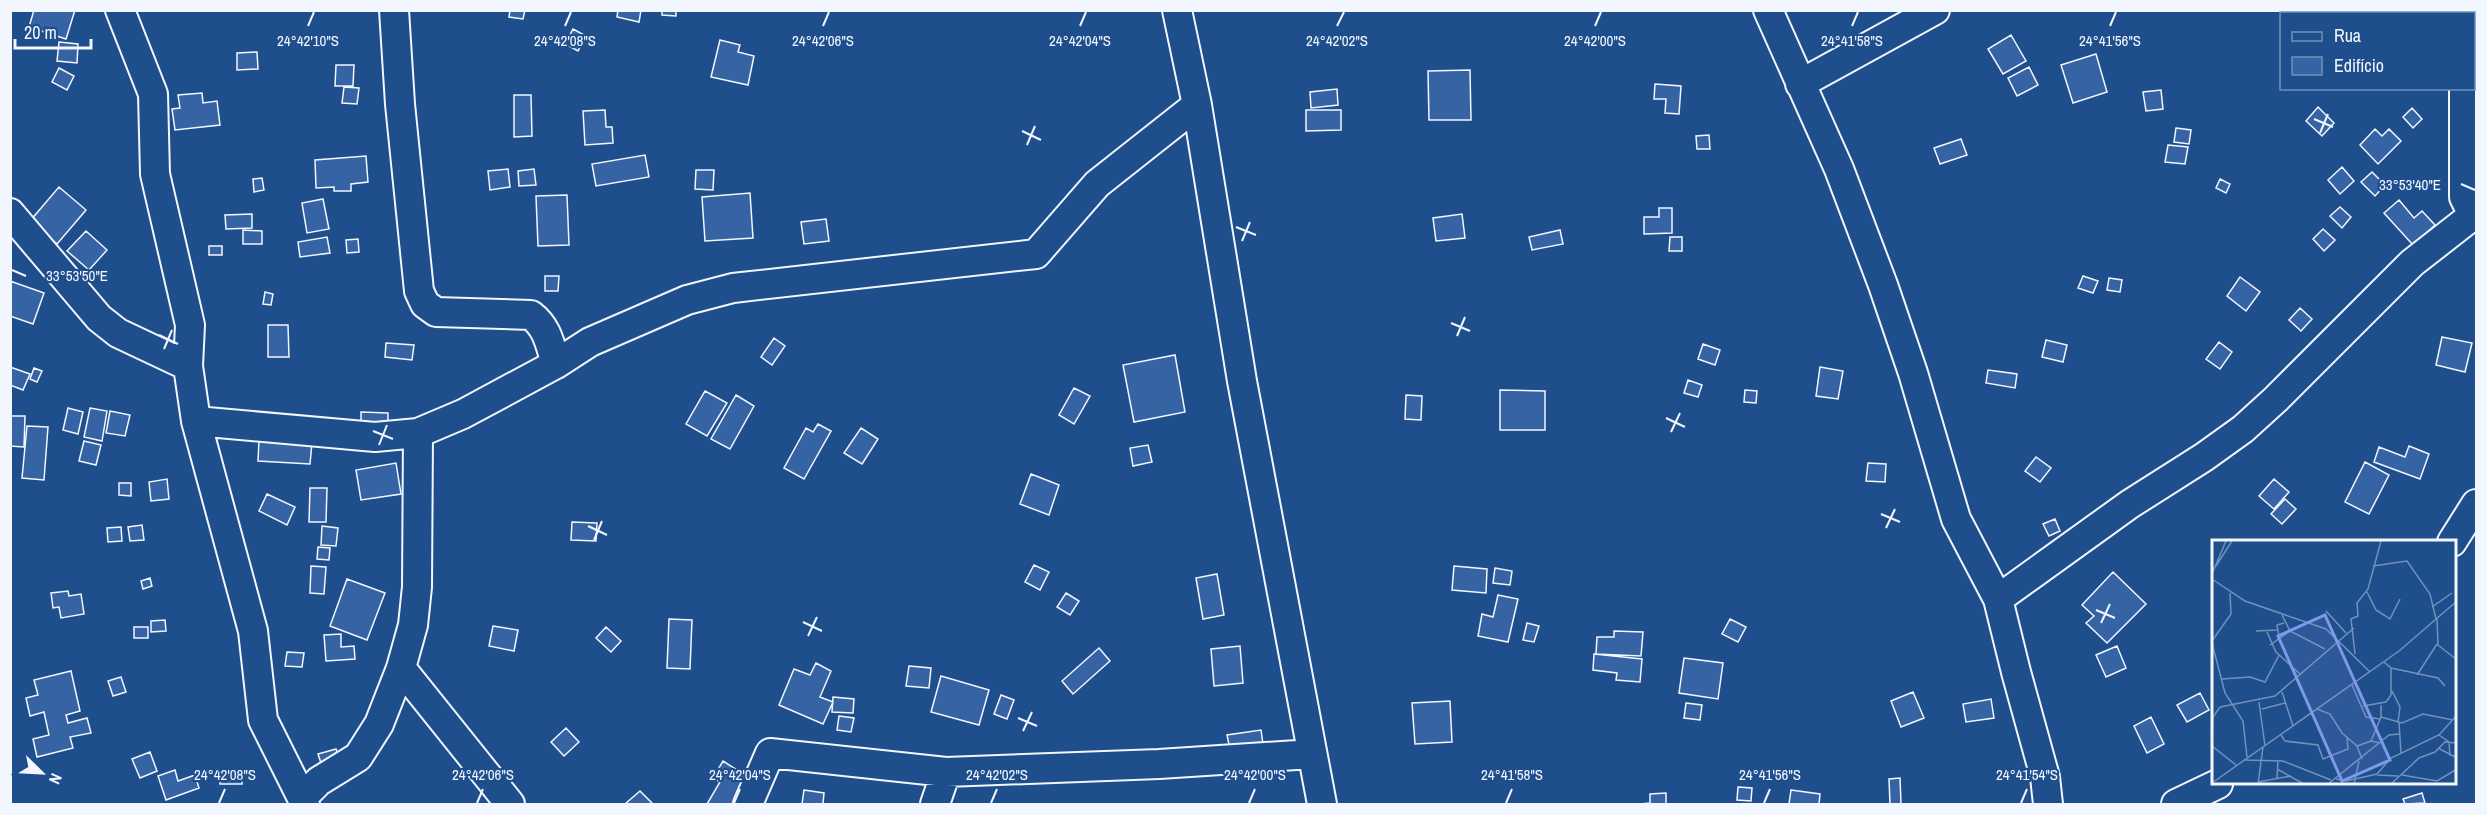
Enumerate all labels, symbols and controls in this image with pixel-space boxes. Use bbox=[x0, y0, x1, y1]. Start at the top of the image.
scale bar bbox=[15, 12, 92, 50]
legend bbox=[2280, 12, 2475, 90]
text: 20 m bbox=[24, 20, 57, 45]
text: Rua bbox=[2334, 23, 2361, 48]
text: 24°42'10"S bbox=[277, 30, 339, 51]
text: 24°42'08"S bbox=[534, 30, 596, 51]
text: 24°42'06"S bbox=[792, 30, 854, 51]
text: 24°42'04"S bbox=[1049, 30, 1111, 51]
text: 24°42'02"S bbox=[1306, 30, 1368, 51]
text: 24°42'00"S bbox=[1564, 30, 1626, 51]
text: 24°41'58"S bbox=[1821, 30, 1883, 51]
text: 24°41'56"S bbox=[2079, 30, 2141, 51]
text: Edifício bbox=[2334, 53, 2384, 78]
text: 33°53'40"E bbox=[2379, 174, 2441, 195]
text: 33°53'50"E bbox=[46, 265, 108, 286]
inset map bbox=[2212, 540, 2457, 785]
north arrow bbox=[12, 743, 72, 803]
text: 24°42'08"S bbox=[194, 764, 256, 785]
text: 24°42'06"S bbox=[452, 764, 514, 785]
text: 24°42'04"S bbox=[709, 764, 771, 785]
text: 24°42'02"S bbox=[966, 764, 1028, 785]
text: 24°42'00"S bbox=[1224, 764, 1286, 785]
text: 24°41'58"S bbox=[1481, 764, 1543, 785]
text: 24°41'56"S bbox=[1739, 764, 1801, 785]
text: 24°41'54"S bbox=[1996, 764, 2058, 785]
text: N bbox=[44, 770, 68, 788]

